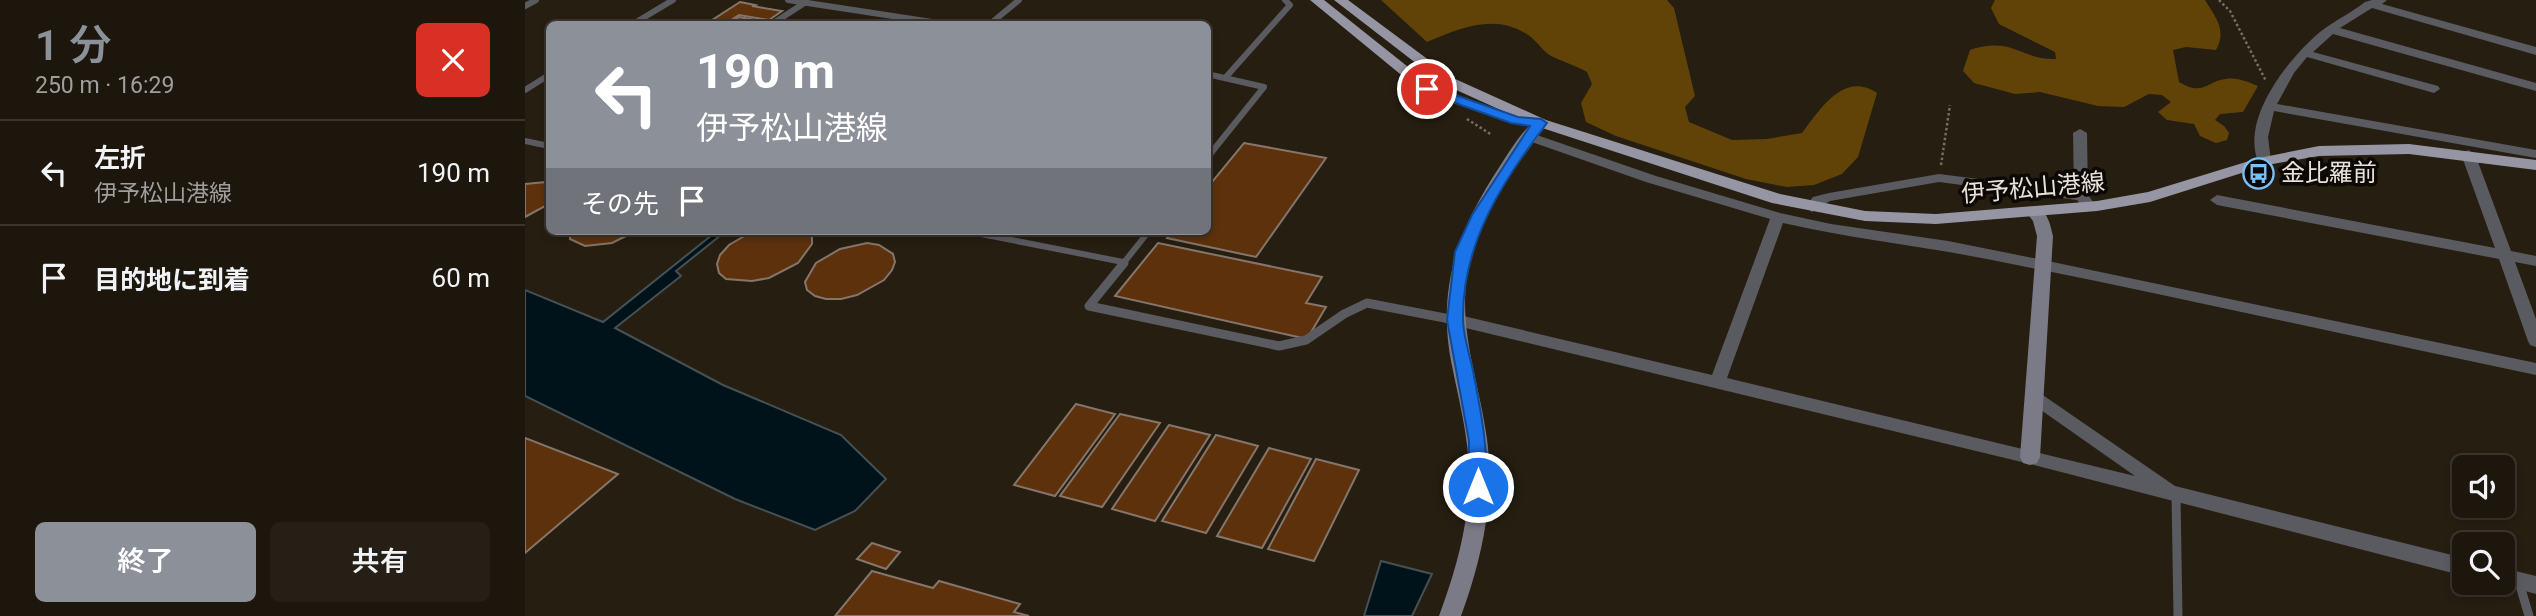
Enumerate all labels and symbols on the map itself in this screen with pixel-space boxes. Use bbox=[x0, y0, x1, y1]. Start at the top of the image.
pin bbox=[1397, 59, 1457, 119]
bus stop icon: 金比羅前 bbox=[2241, 156, 2275, 190]
place label: 金比羅前 bbox=[2281, 159, 2377, 187]
street label: 伊予松山港線 bbox=[1960, 168, 2106, 208]
position arrow bbox=[1441, 450, 1515, 524]

